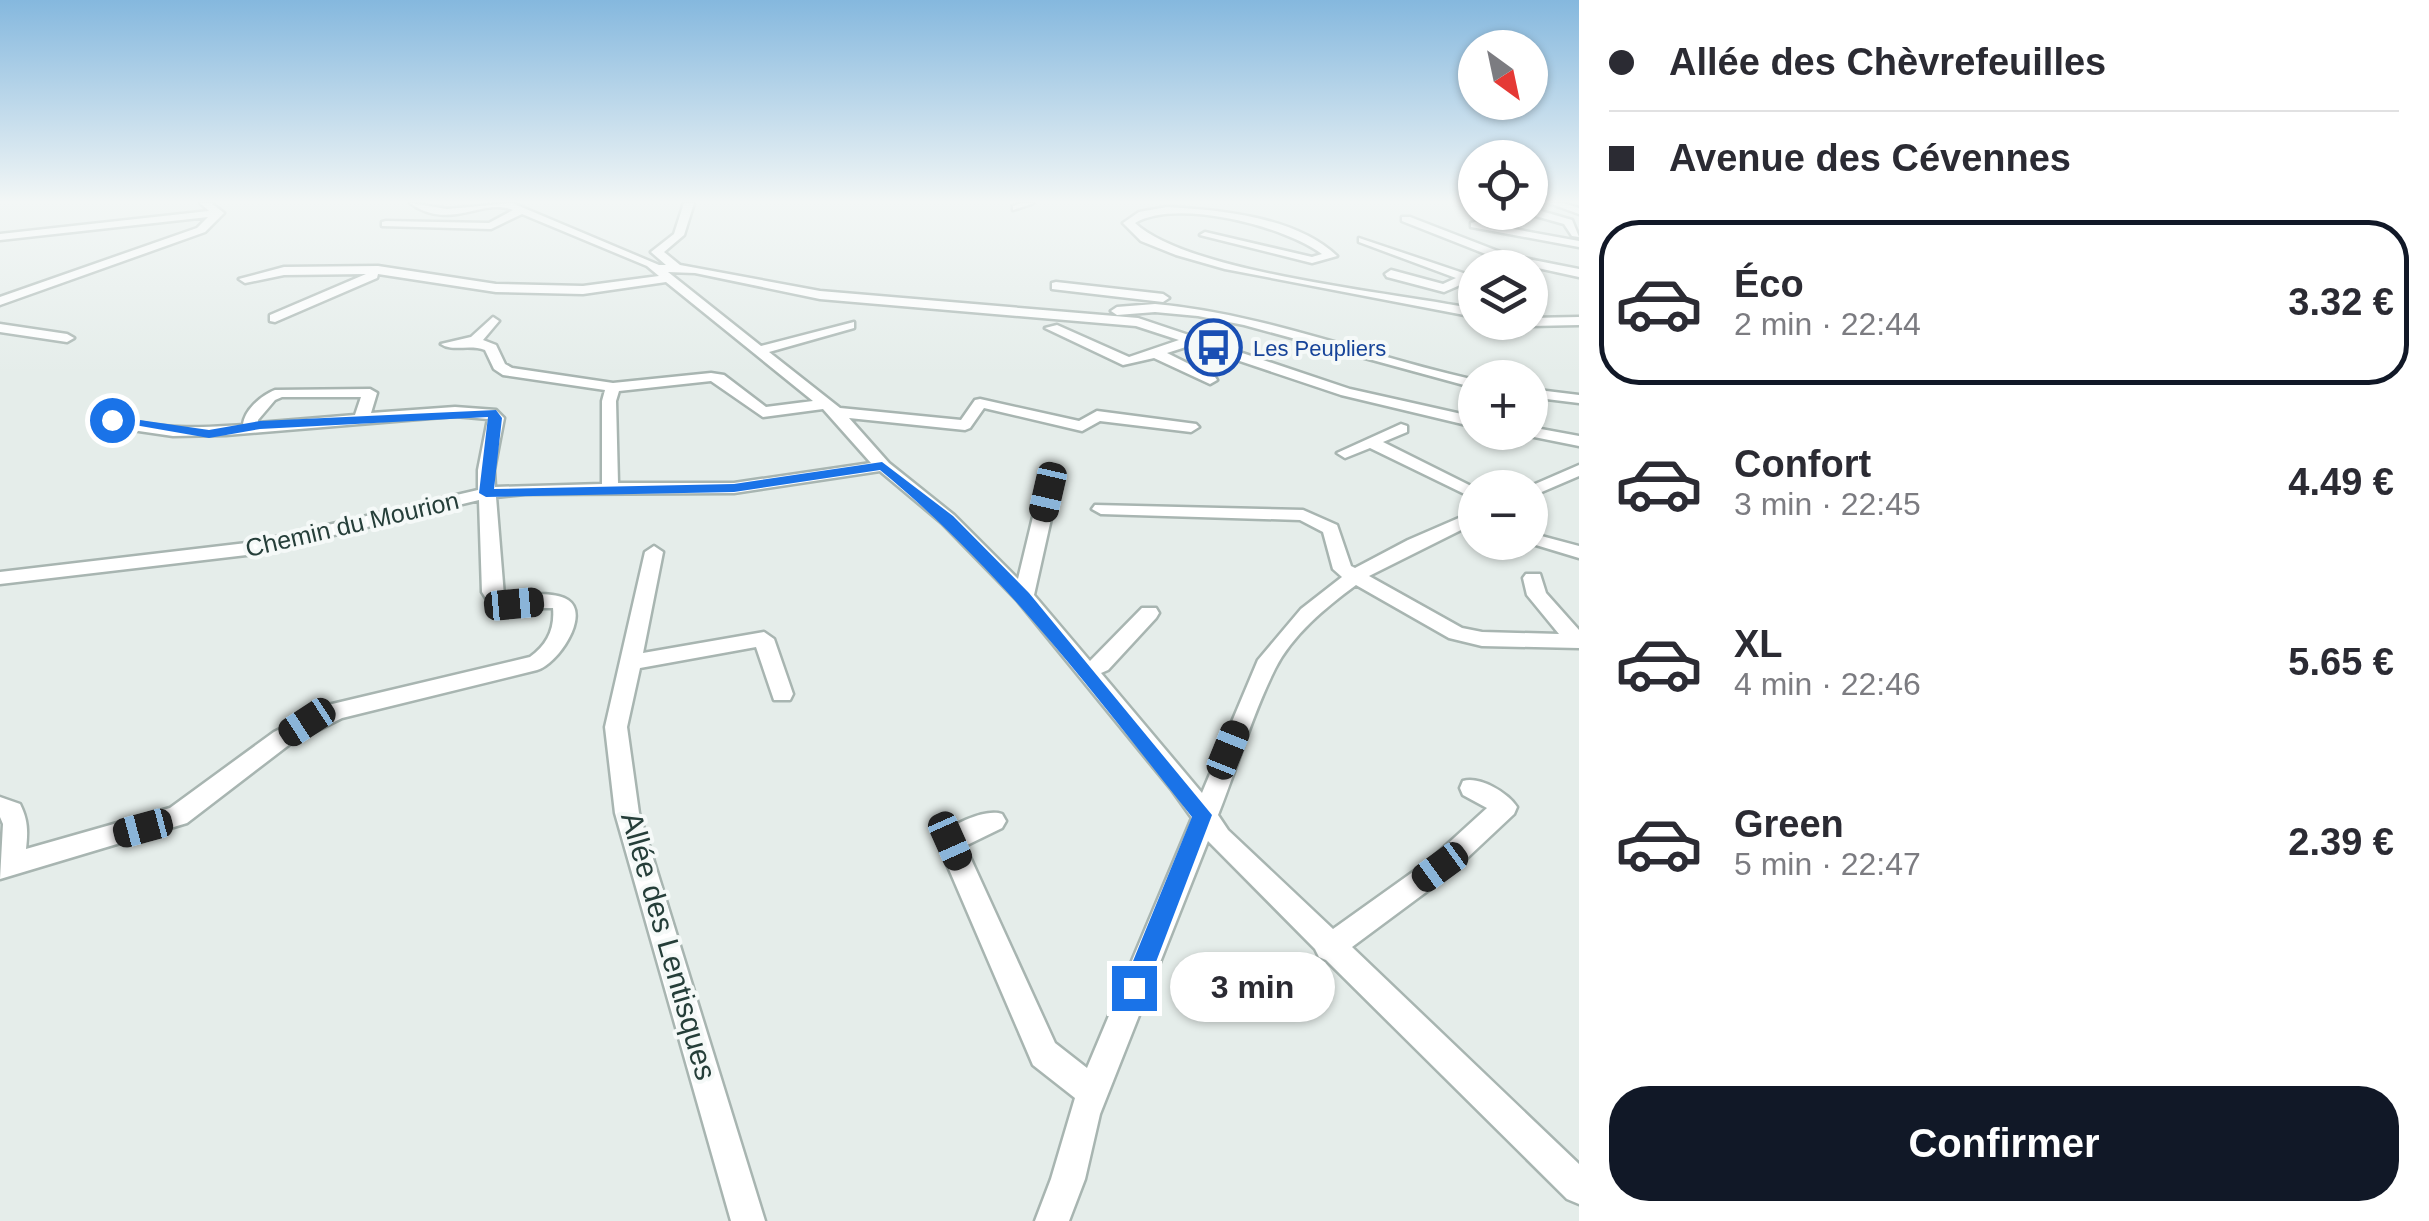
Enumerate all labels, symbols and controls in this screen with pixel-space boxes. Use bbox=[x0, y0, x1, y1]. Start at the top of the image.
north arrow bbox=[1458, 30, 1548, 120]
map controls bbox=[1458, 30, 1548, 560]
text: Allée des Chèvrefeuilles bbox=[1669, 41, 2106, 83]
text: Avenue des Cévennes bbox=[1669, 137, 2071, 179]
button: locate bbox=[1458, 140, 1548, 230]
button: layers bbox=[1458, 250, 1548, 340]
icon: car bbox=[1614, 258, 1704, 348]
text: Éco bbox=[1734, 263, 1804, 305]
text: 3.32 € bbox=[2288, 281, 2394, 323]
text: 2 min · 22:44 bbox=[1734, 306, 1921, 342]
bus stop icon: Les Peupliers bbox=[1184, 318, 1244, 378]
place label: Les Peupliers bbox=[1253, 336, 1386, 361]
button: + bbox=[1458, 360, 1548, 450]
route start bbox=[90, 398, 135, 443]
icon: car bbox=[1614, 438, 1704, 528]
text: Confort bbox=[1734, 443, 1871, 485]
car bbox=[1027, 459, 1069, 525]
text: 4.49 € bbox=[2288, 461, 2394, 503]
button: − bbox=[1458, 470, 1548, 560]
street label: Chemin du Mourion bbox=[243, 486, 461, 562]
text: 3 min · 22:45 bbox=[1734, 486, 1921, 522]
car bbox=[483, 586, 545, 622]
icon: car bbox=[1614, 618, 1704, 708]
text: XL bbox=[1734, 623, 1783, 665]
text: 5.65 € bbox=[2288, 641, 2394, 683]
text: 4 min · 22:46 bbox=[1734, 666, 1921, 702]
car bbox=[274, 693, 340, 751]
car bbox=[1203, 717, 1253, 783]
icon: car bbox=[1614, 798, 1704, 888]
text: Green bbox=[1734, 803, 1844, 845]
car bbox=[110, 806, 176, 850]
car bbox=[924, 807, 976, 875]
street label: Allée des Lentisques bbox=[615, 808, 723, 1084]
text: 2.39 € bbox=[2288, 821, 2394, 863]
car bbox=[1407, 837, 1473, 897]
text: 5 min · 22:47 bbox=[1734, 846, 1921, 882]
callout: 3 min bbox=[1169, 953, 1334, 1023]
route end bbox=[1112, 966, 1157, 1011]
text: 3 min bbox=[1211, 969, 1294, 1005]
button: Confirmer bbox=[1609, 1086, 2399, 1201]

